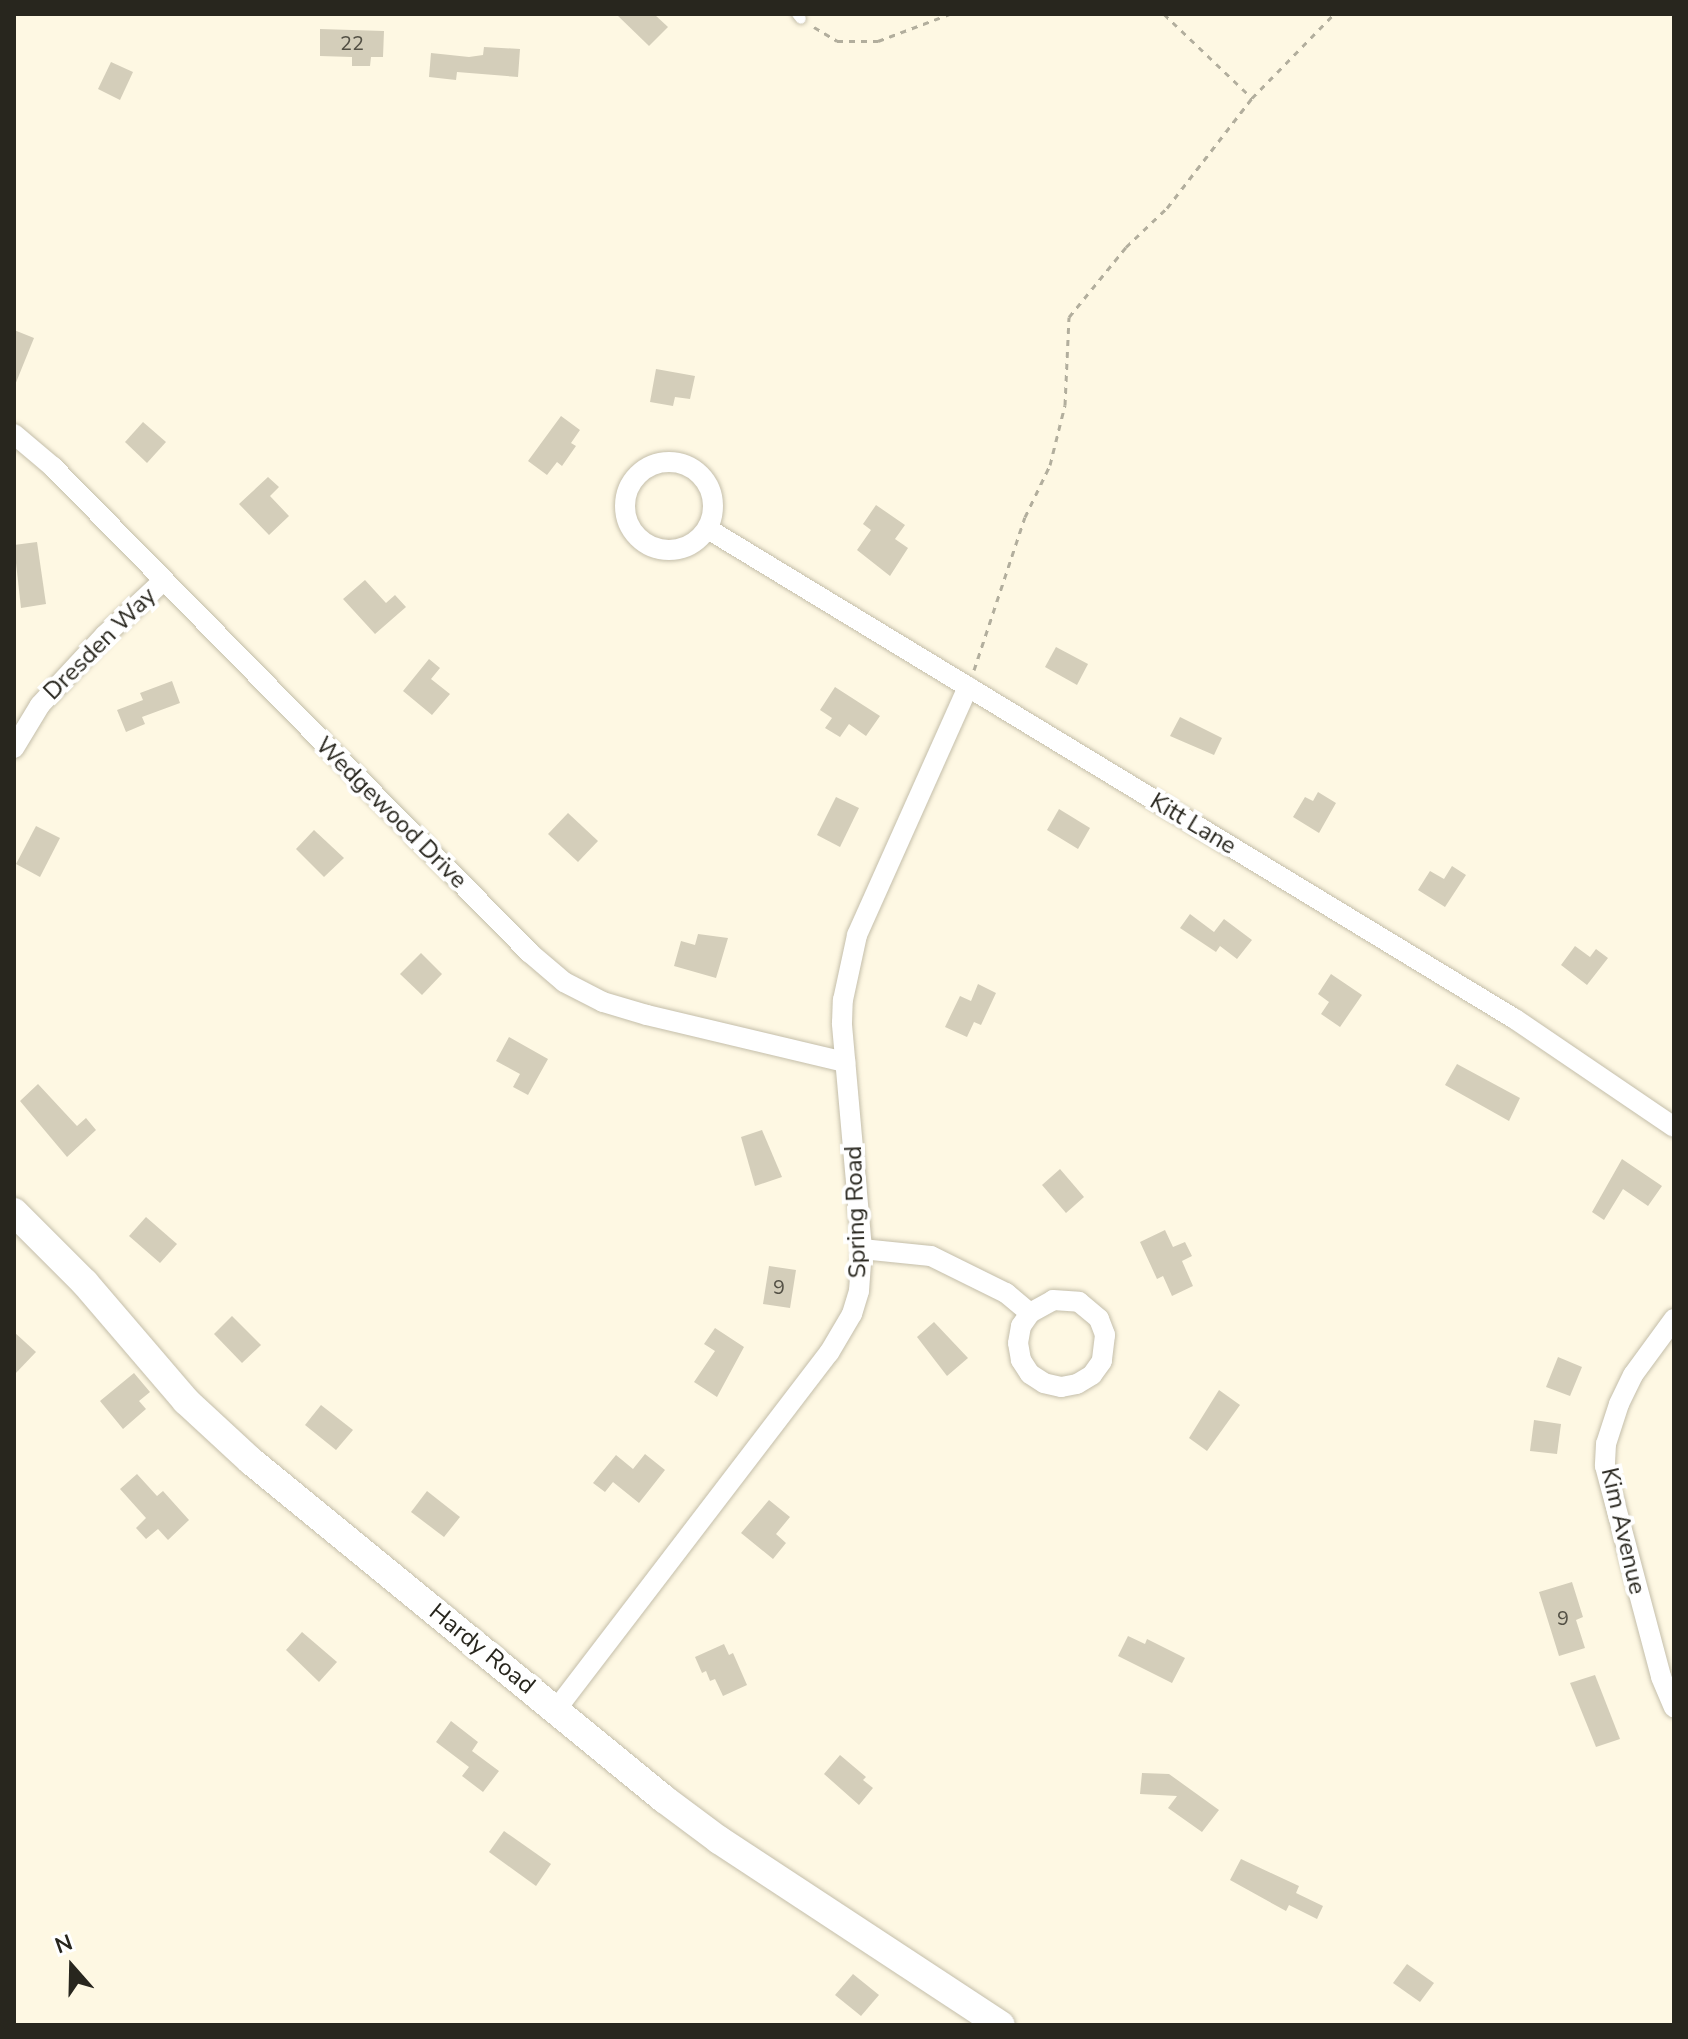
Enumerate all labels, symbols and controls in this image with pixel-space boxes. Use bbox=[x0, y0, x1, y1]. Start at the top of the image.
house number: 22 bbox=[340, 31, 364, 55]
street label: Dresden Way bbox=[38, 582, 162, 706]
street label: Wedgewood Drive bbox=[309, 731, 473, 895]
street label: Kitt Lane bbox=[1145, 787, 1241, 861]
street label: Spring Road bbox=[839, 1145, 873, 1279]
house number: 9 bbox=[773, 1275, 785, 1299]
street label: Kim Avenue bbox=[1594, 1465, 1652, 1597]
street label: Hardy Road bbox=[423, 1598, 541, 1700]
house number: 9 bbox=[1557, 1606, 1569, 1630]
north arrow bbox=[32, 1927, 112, 2007]
text: N bbox=[51, 1928, 77, 1961]

